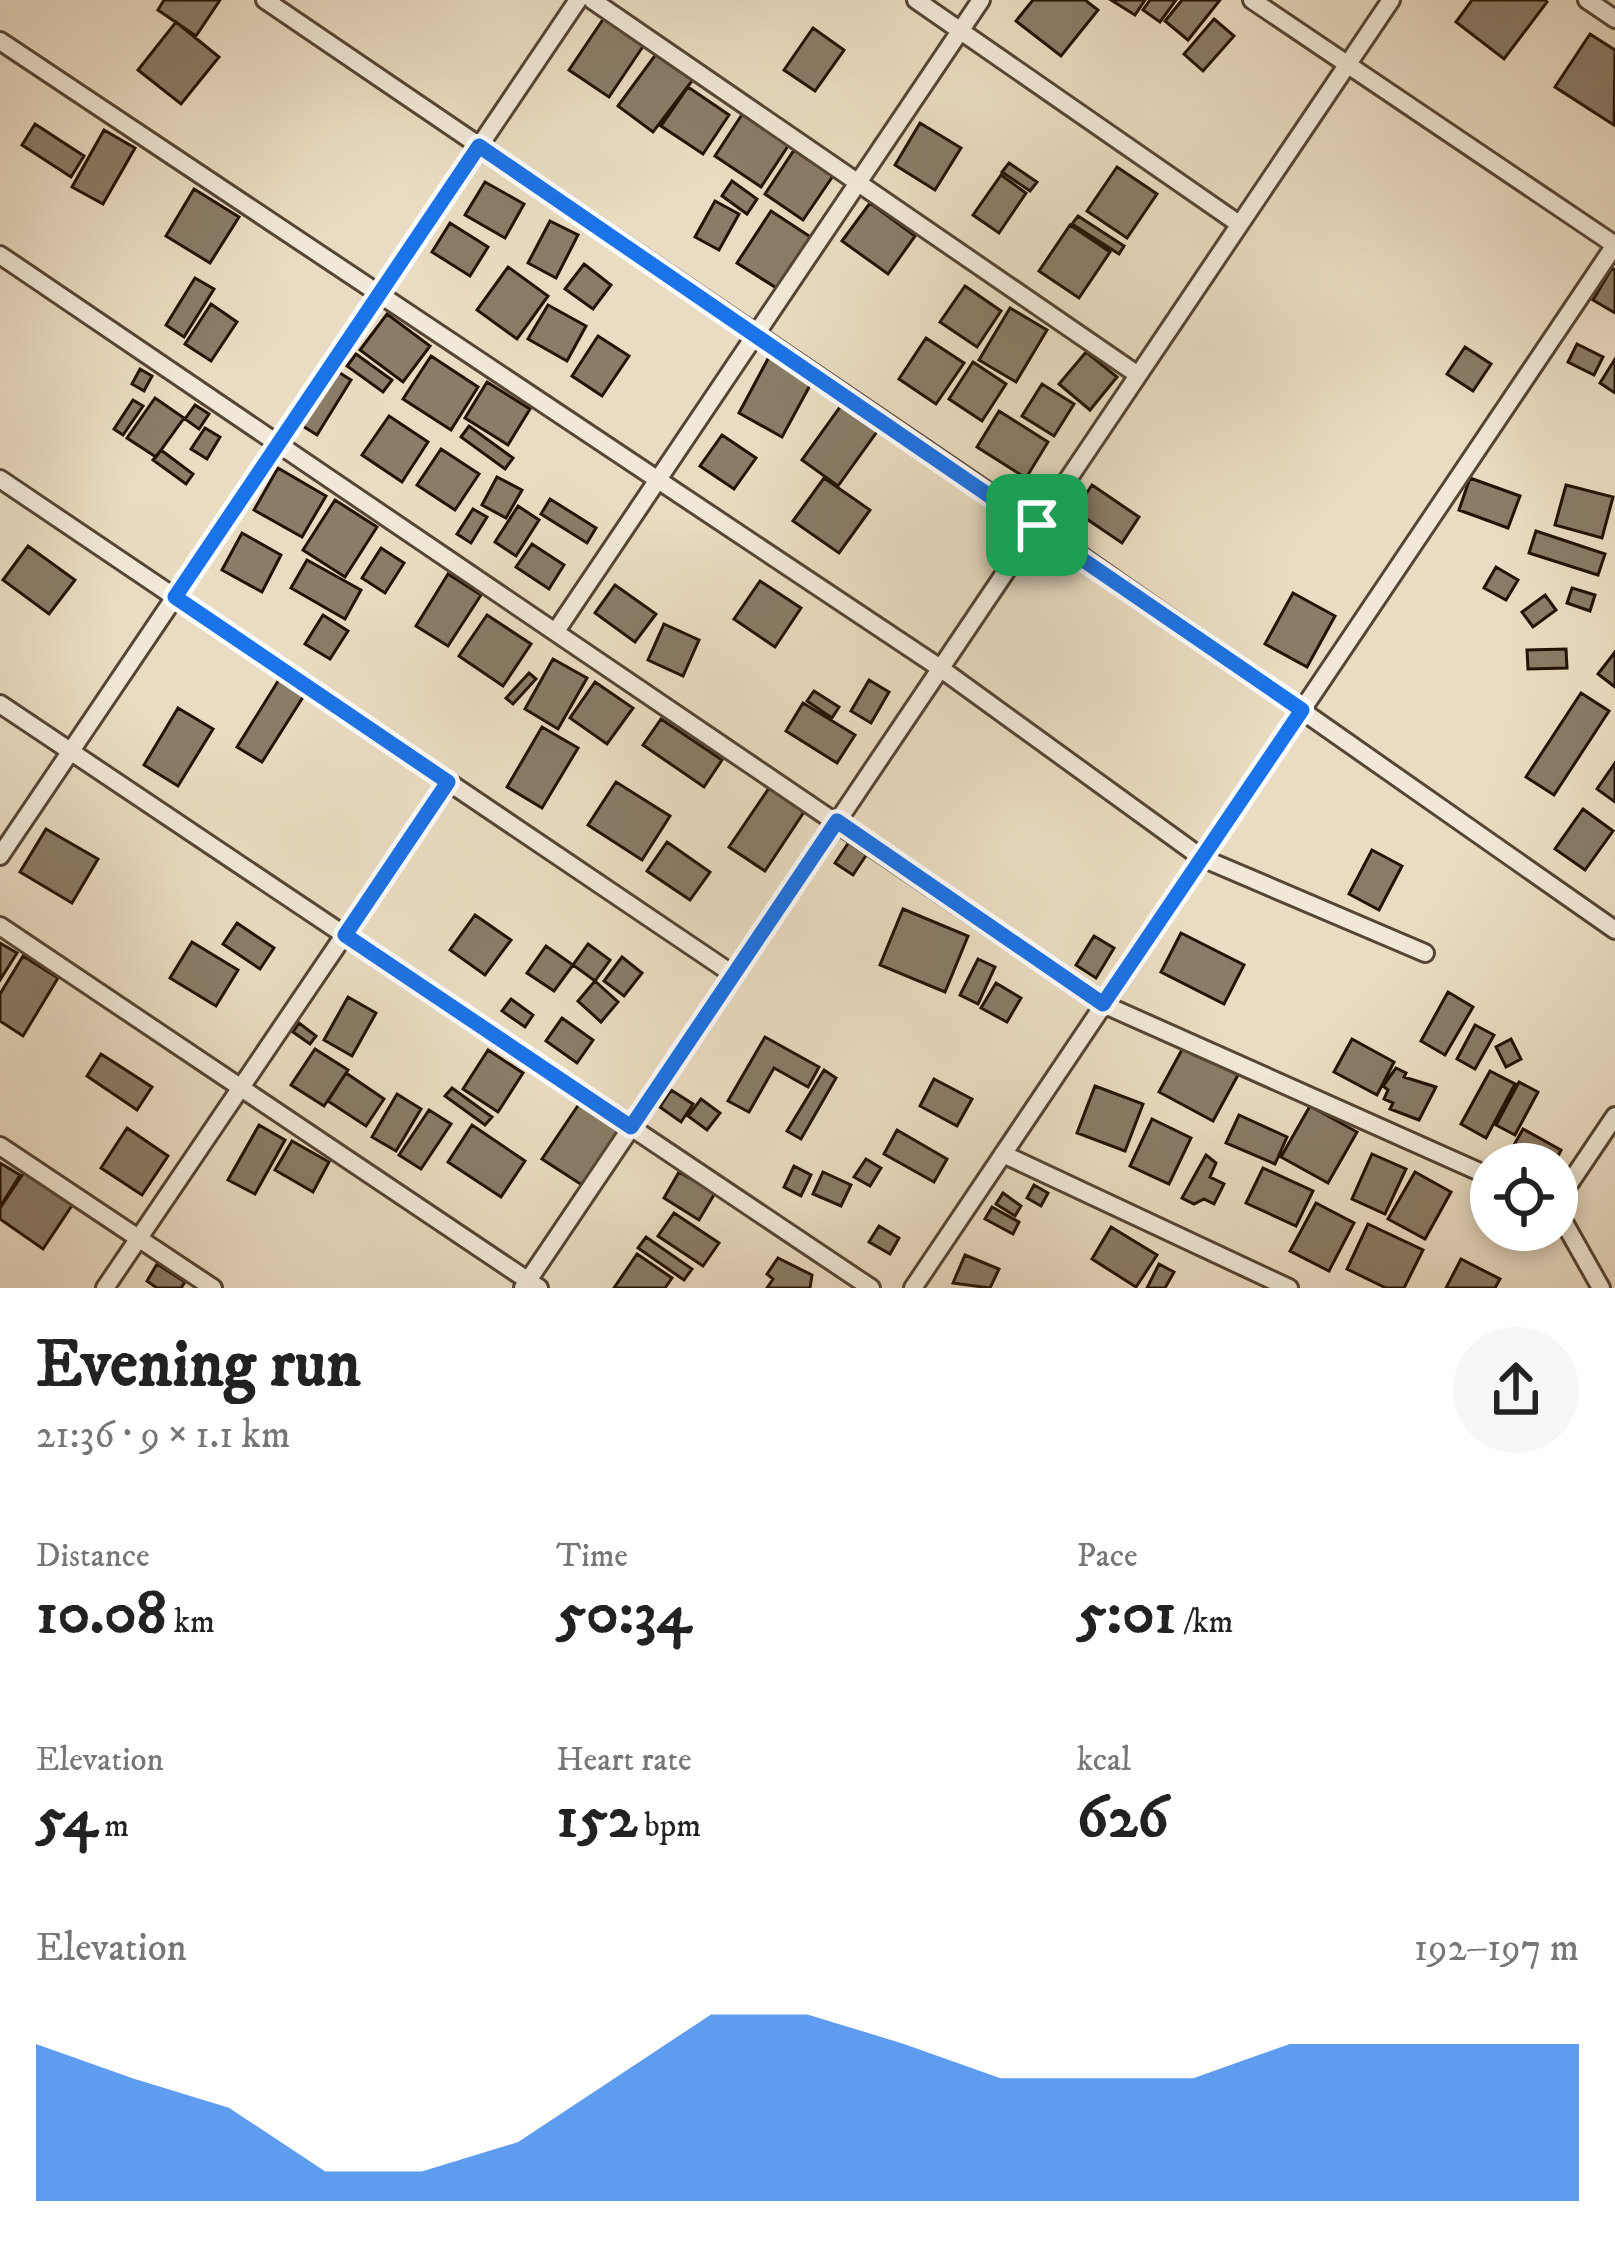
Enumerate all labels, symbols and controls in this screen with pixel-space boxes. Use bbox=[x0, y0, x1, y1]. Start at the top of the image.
pin bbox=[986, 474, 1088, 576]
icon: arrive bbox=[1004, 492, 1070, 558]
map controls bbox=[1470, 1143, 1578, 1251]
button: locate bbox=[1470, 1143, 1578, 1251]
text: Evening run bbox=[36, 1325, 361, 1407]
button: share bbox=[1453, 1327, 1579, 1453]
text: 21:36 · 9 × 1.1 km bbox=[36, 1411, 290, 1460]
text: Distance bbox=[36, 1536, 150, 1577]
text: Time bbox=[556, 1536, 628, 1577]
text: Pace bbox=[1077, 1536, 1138, 1577]
text: 10.08 bbox=[36, 1577, 167, 1652]
text: 50:34 bbox=[556, 1577, 691, 1652]
text: 5:01 bbox=[1077, 1577, 1176, 1652]
text: km bbox=[167, 1602, 215, 1643]
text: /km bbox=[1176, 1602, 1233, 1643]
text: Elevation bbox=[36, 1740, 164, 1781]
text: Heart rate bbox=[556, 1740, 692, 1781]
text: kcal bbox=[1077, 1740, 1131, 1781]
text: 54 bbox=[36, 1781, 97, 1856]
text: 152 bbox=[556, 1781, 637, 1856]
text: 626 bbox=[1077, 1781, 1169, 1856]
text: m bbox=[97, 1806, 129, 1847]
text: bpm bbox=[637, 1806, 701, 1847]
text: Elevation bbox=[36, 1924, 187, 1973]
text: 192–197 m bbox=[1414, 1924, 1579, 1973]

